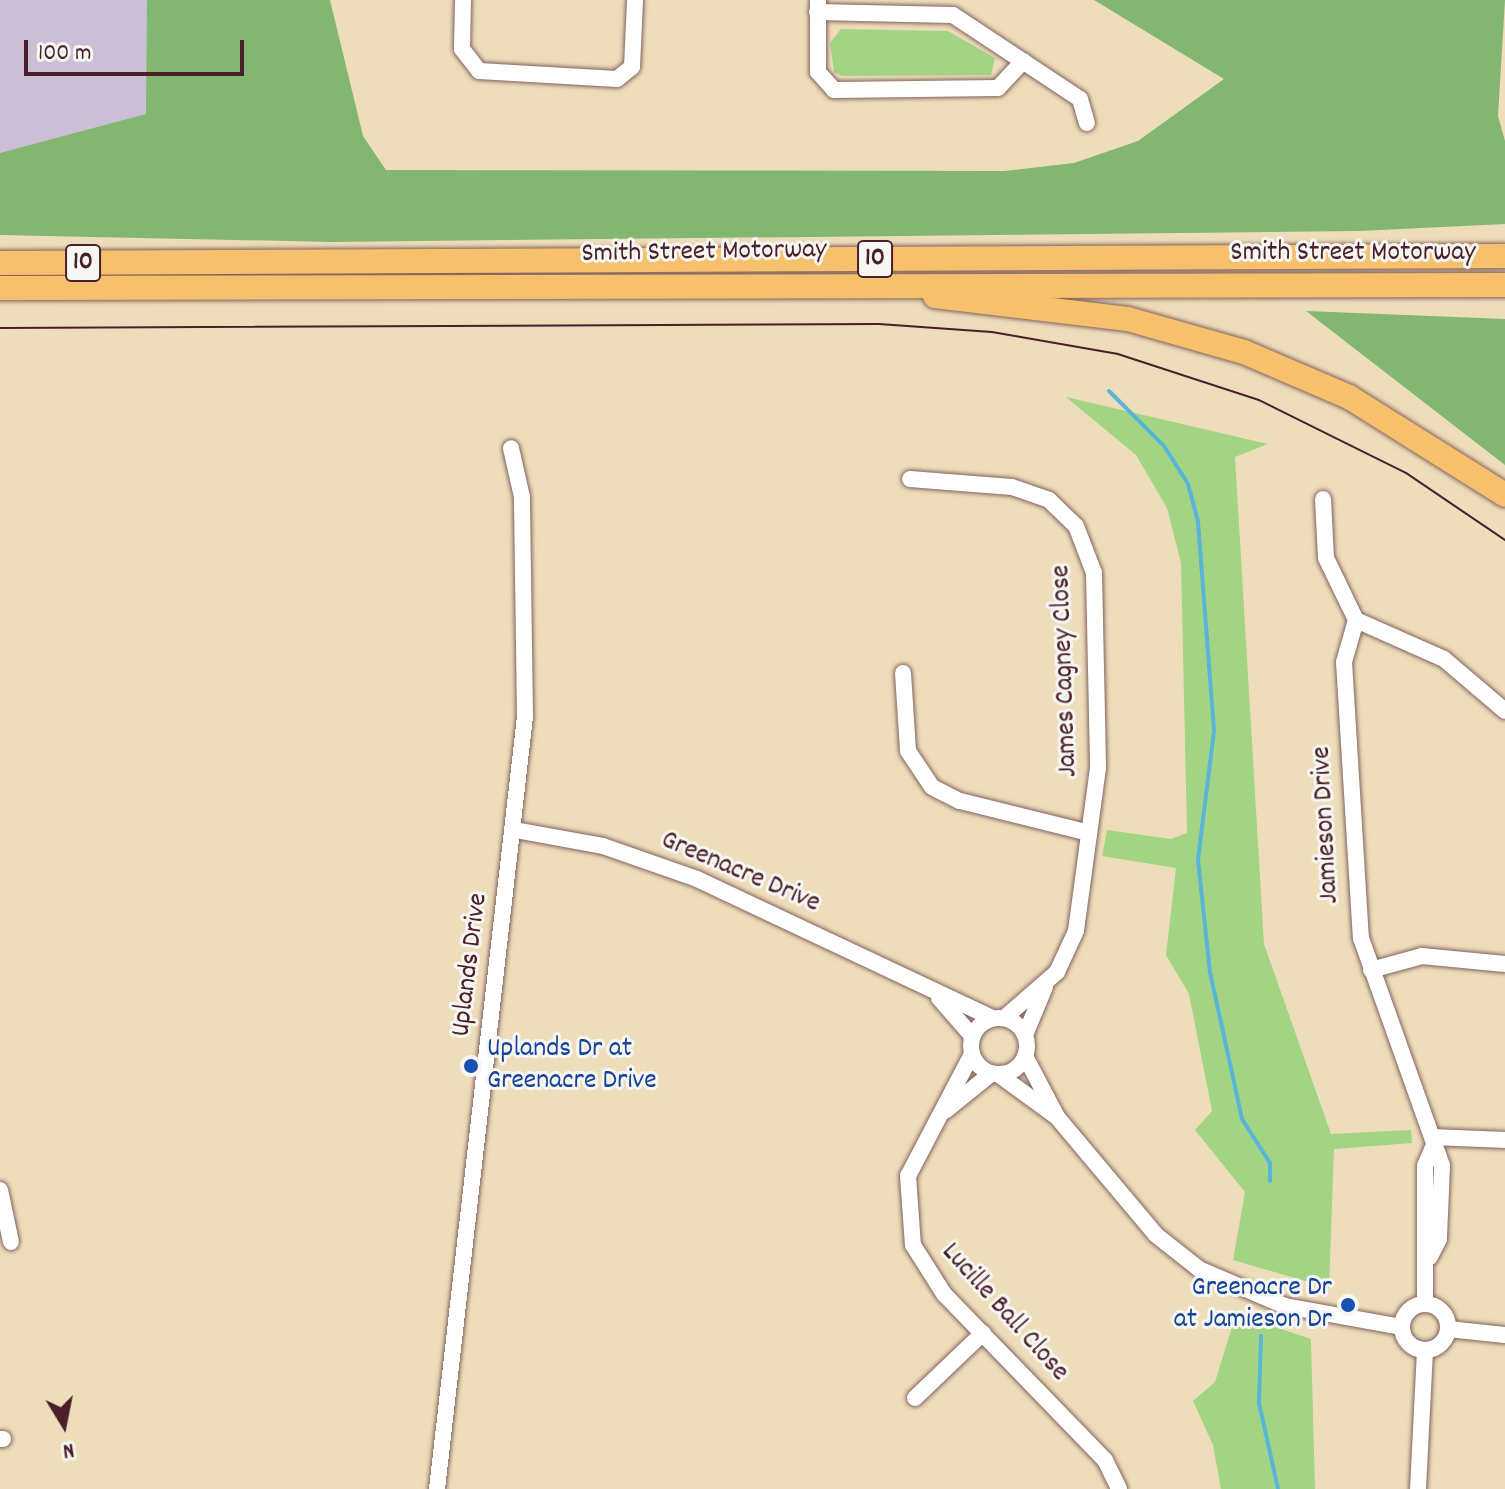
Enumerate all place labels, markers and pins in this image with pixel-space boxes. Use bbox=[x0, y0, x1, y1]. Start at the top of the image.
place label: Uplands Dr at Greenacre Drive bbox=[487, 1033, 657, 1099]
marker: Uplands Dr at Greenacre Drive bbox=[462, 1057, 480, 1075]
place label: Greenacre Dr at Jamieson Dr bbox=[1174, 1272, 1332, 1338]
marker: Greenacre Dr at Jamieson Dr bbox=[1339, 1296, 1357, 1314]

